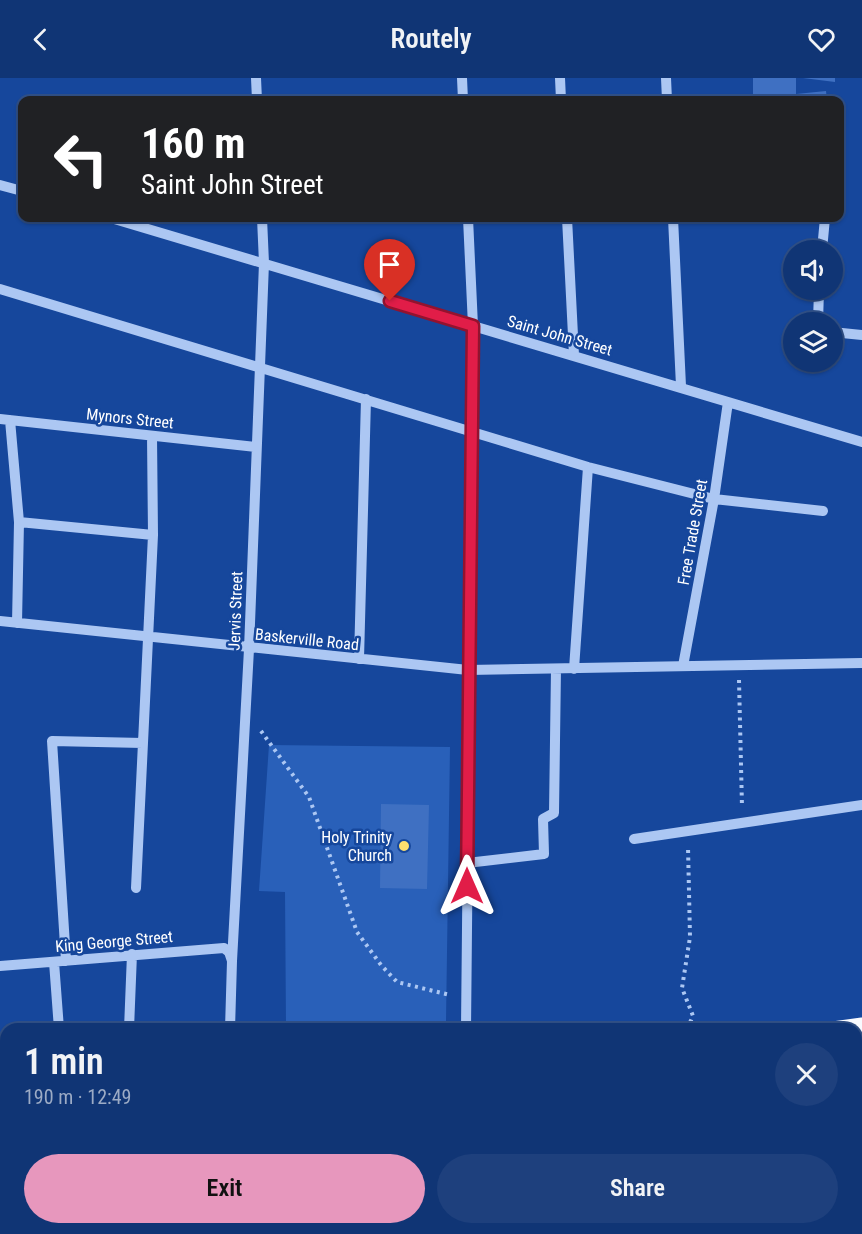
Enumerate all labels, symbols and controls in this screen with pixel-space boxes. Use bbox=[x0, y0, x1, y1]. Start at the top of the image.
icon: back bbox=[24, 23, 57, 56]
text: Routely bbox=[390, 23, 472, 55]
icon: heart bbox=[805, 23, 838, 56]
text: 160 m bbox=[141, 119, 246, 168]
icon: left bbox=[42, 120, 120, 198]
text: Saint John Street bbox=[141, 169, 324, 201]
pin bbox=[364, 239, 415, 301]
map controls bbox=[783, 240, 843, 372]
button: sound bbox=[783, 240, 843, 300]
icon: arrive bbox=[373, 248, 406, 281]
street label: Saint John Street bbox=[505, 311, 615, 360]
button: layers bbox=[783, 312, 843, 372]
street label: Mynors Street bbox=[85, 404, 175, 433]
street label: Free Trade Street bbox=[674, 477, 711, 587]
street label: Jervis Street bbox=[225, 571, 246, 651]
street label: Baskerville Road bbox=[254, 625, 360, 654]
place label: Holy Trinity Church bbox=[321, 828, 392, 865]
marker: Holy Trinity Church bbox=[397, 839, 411, 853]
position arrow bbox=[435, 854, 499, 918]
street label: King George Street bbox=[54, 927, 174, 956]
text: 1 min bbox=[24, 1041, 104, 1083]
button: close bbox=[775, 1043, 838, 1106]
text: 190 m · 12:49 bbox=[24, 1085, 131, 1109]
button: Exit bbox=[24, 1154, 425, 1223]
button: Share bbox=[437, 1154, 838, 1223]

